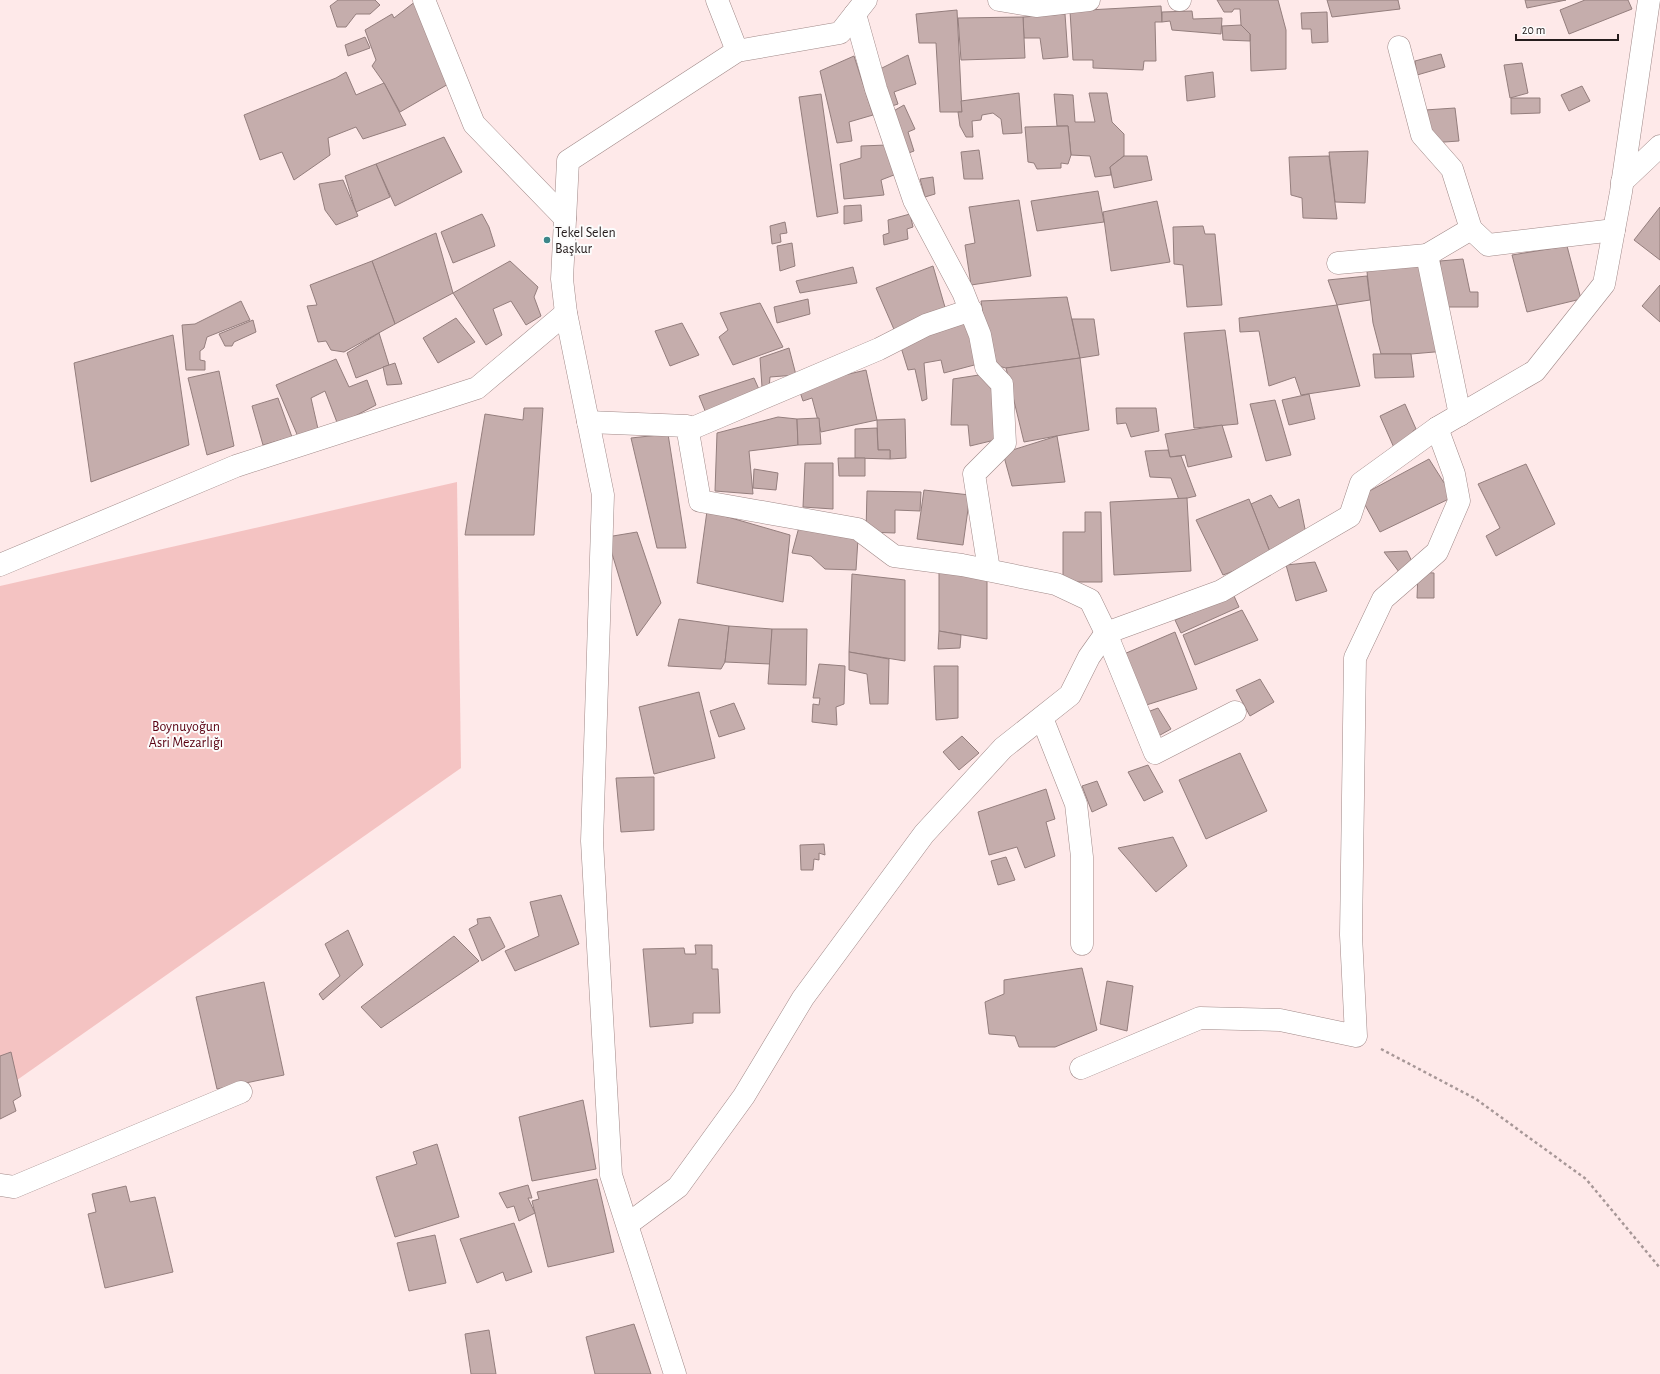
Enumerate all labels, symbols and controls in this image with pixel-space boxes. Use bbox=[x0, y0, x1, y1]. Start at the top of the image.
scale bar bbox=[1516, 16, 1618, 42]
text: 20 m bbox=[1522, 24, 1545, 36]
place label: Tekel Selen Başkur bbox=[555, 226, 616, 256]
marker: Tekel Selen Başkur bbox=[542, 235, 552, 245]
park label: Boynuyoğun Asri Mezarlığı bbox=[149, 720, 223, 750]

